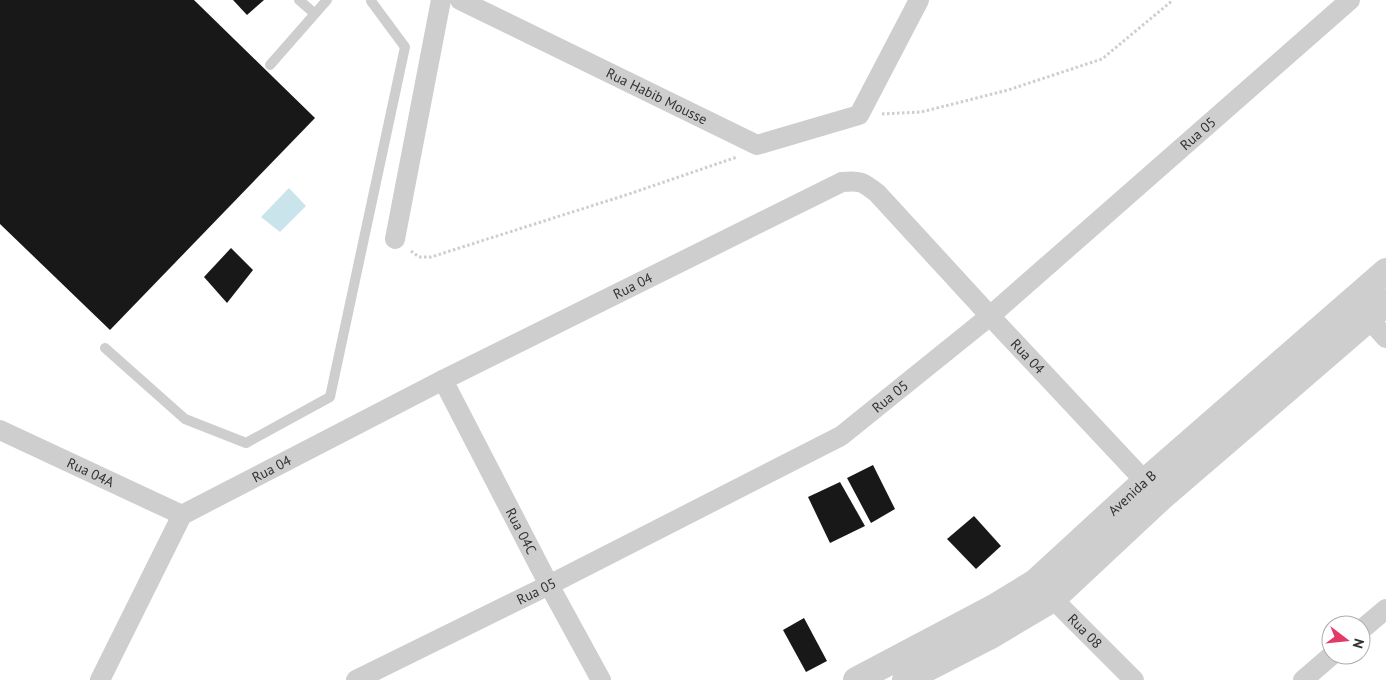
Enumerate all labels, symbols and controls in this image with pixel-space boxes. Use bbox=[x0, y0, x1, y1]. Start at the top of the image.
street label: Rua Habib Mousse bbox=[603, 64, 710, 128]
street label: Rua 05 bbox=[1176, 113, 1220, 154]
street label: Rua 04 bbox=[610, 268, 656, 303]
street label: Rua 04 bbox=[1007, 335, 1049, 378]
street label: Rua 05 bbox=[868, 376, 912, 417]
street label: Rua 04 bbox=[249, 451, 294, 486]
street label: Rua 04A bbox=[64, 454, 118, 491]
street label: Avenida B bbox=[1104, 466, 1160, 520]
street label: Rua 04C bbox=[502, 505, 540, 557]
street label: Rua 05 bbox=[514, 574, 559, 609]
street label: Rua 08 bbox=[1064, 610, 1106, 652]
north arrow bbox=[1321, 615, 1371, 665]
text: N bbox=[1349, 637, 1368, 650]

